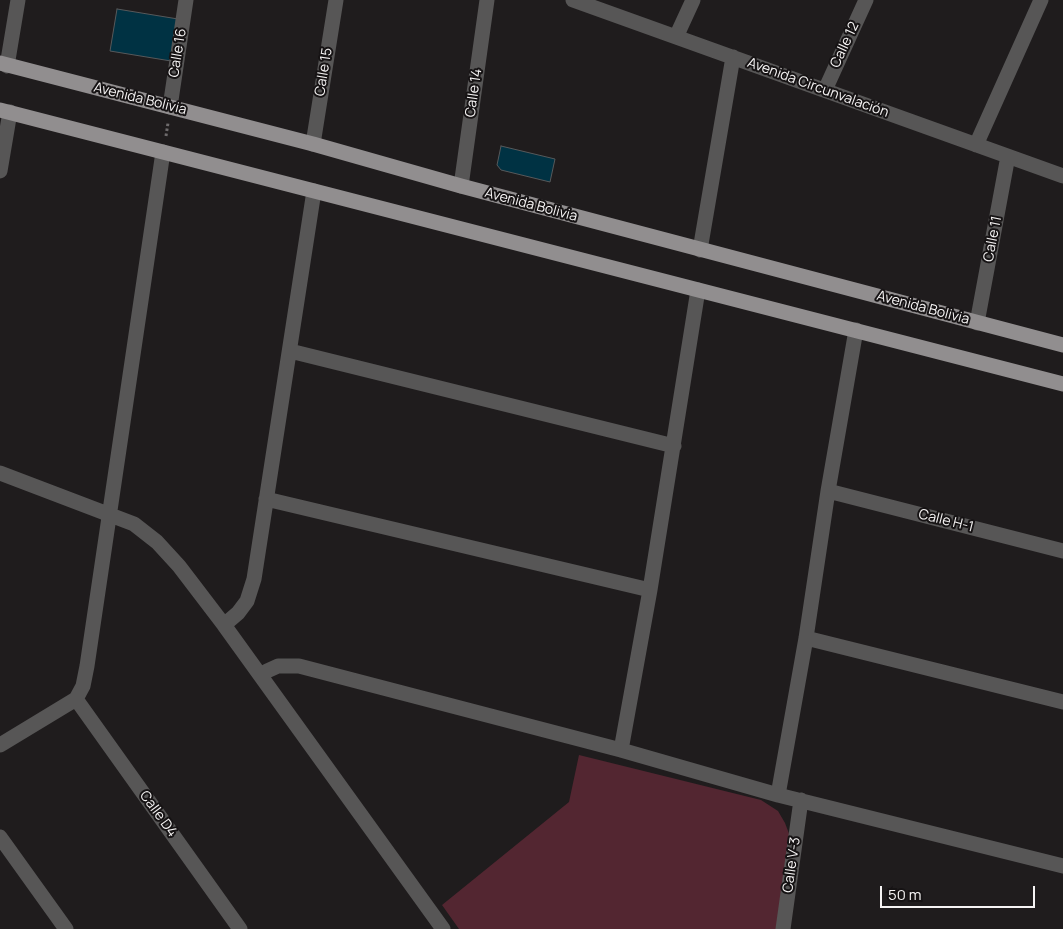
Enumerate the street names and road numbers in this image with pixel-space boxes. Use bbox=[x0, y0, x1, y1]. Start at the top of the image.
street label: Calle 12 bbox=[827, 19, 863, 71]
street label: Calle 16 bbox=[166, 27, 190, 79]
street label: Calle 15 bbox=[312, 47, 336, 97]
street label: Avenida Circunvalación bbox=[745, 55, 891, 121]
street label: Calle 14 bbox=[462, 68, 486, 118]
street label: Avenida Bolivia bbox=[92, 79, 188, 119]
street label: Avenida Bolivia bbox=[483, 185, 579, 225]
street label: Calle 11 bbox=[980, 215, 1006, 263]
street label: Avenida Bolivia bbox=[875, 288, 971, 328]
street label: Calle H-1 bbox=[917, 506, 975, 536]
street label: Calle D4 bbox=[136, 788, 180, 840]
street label: Calle V-3 bbox=[780, 836, 804, 894]

